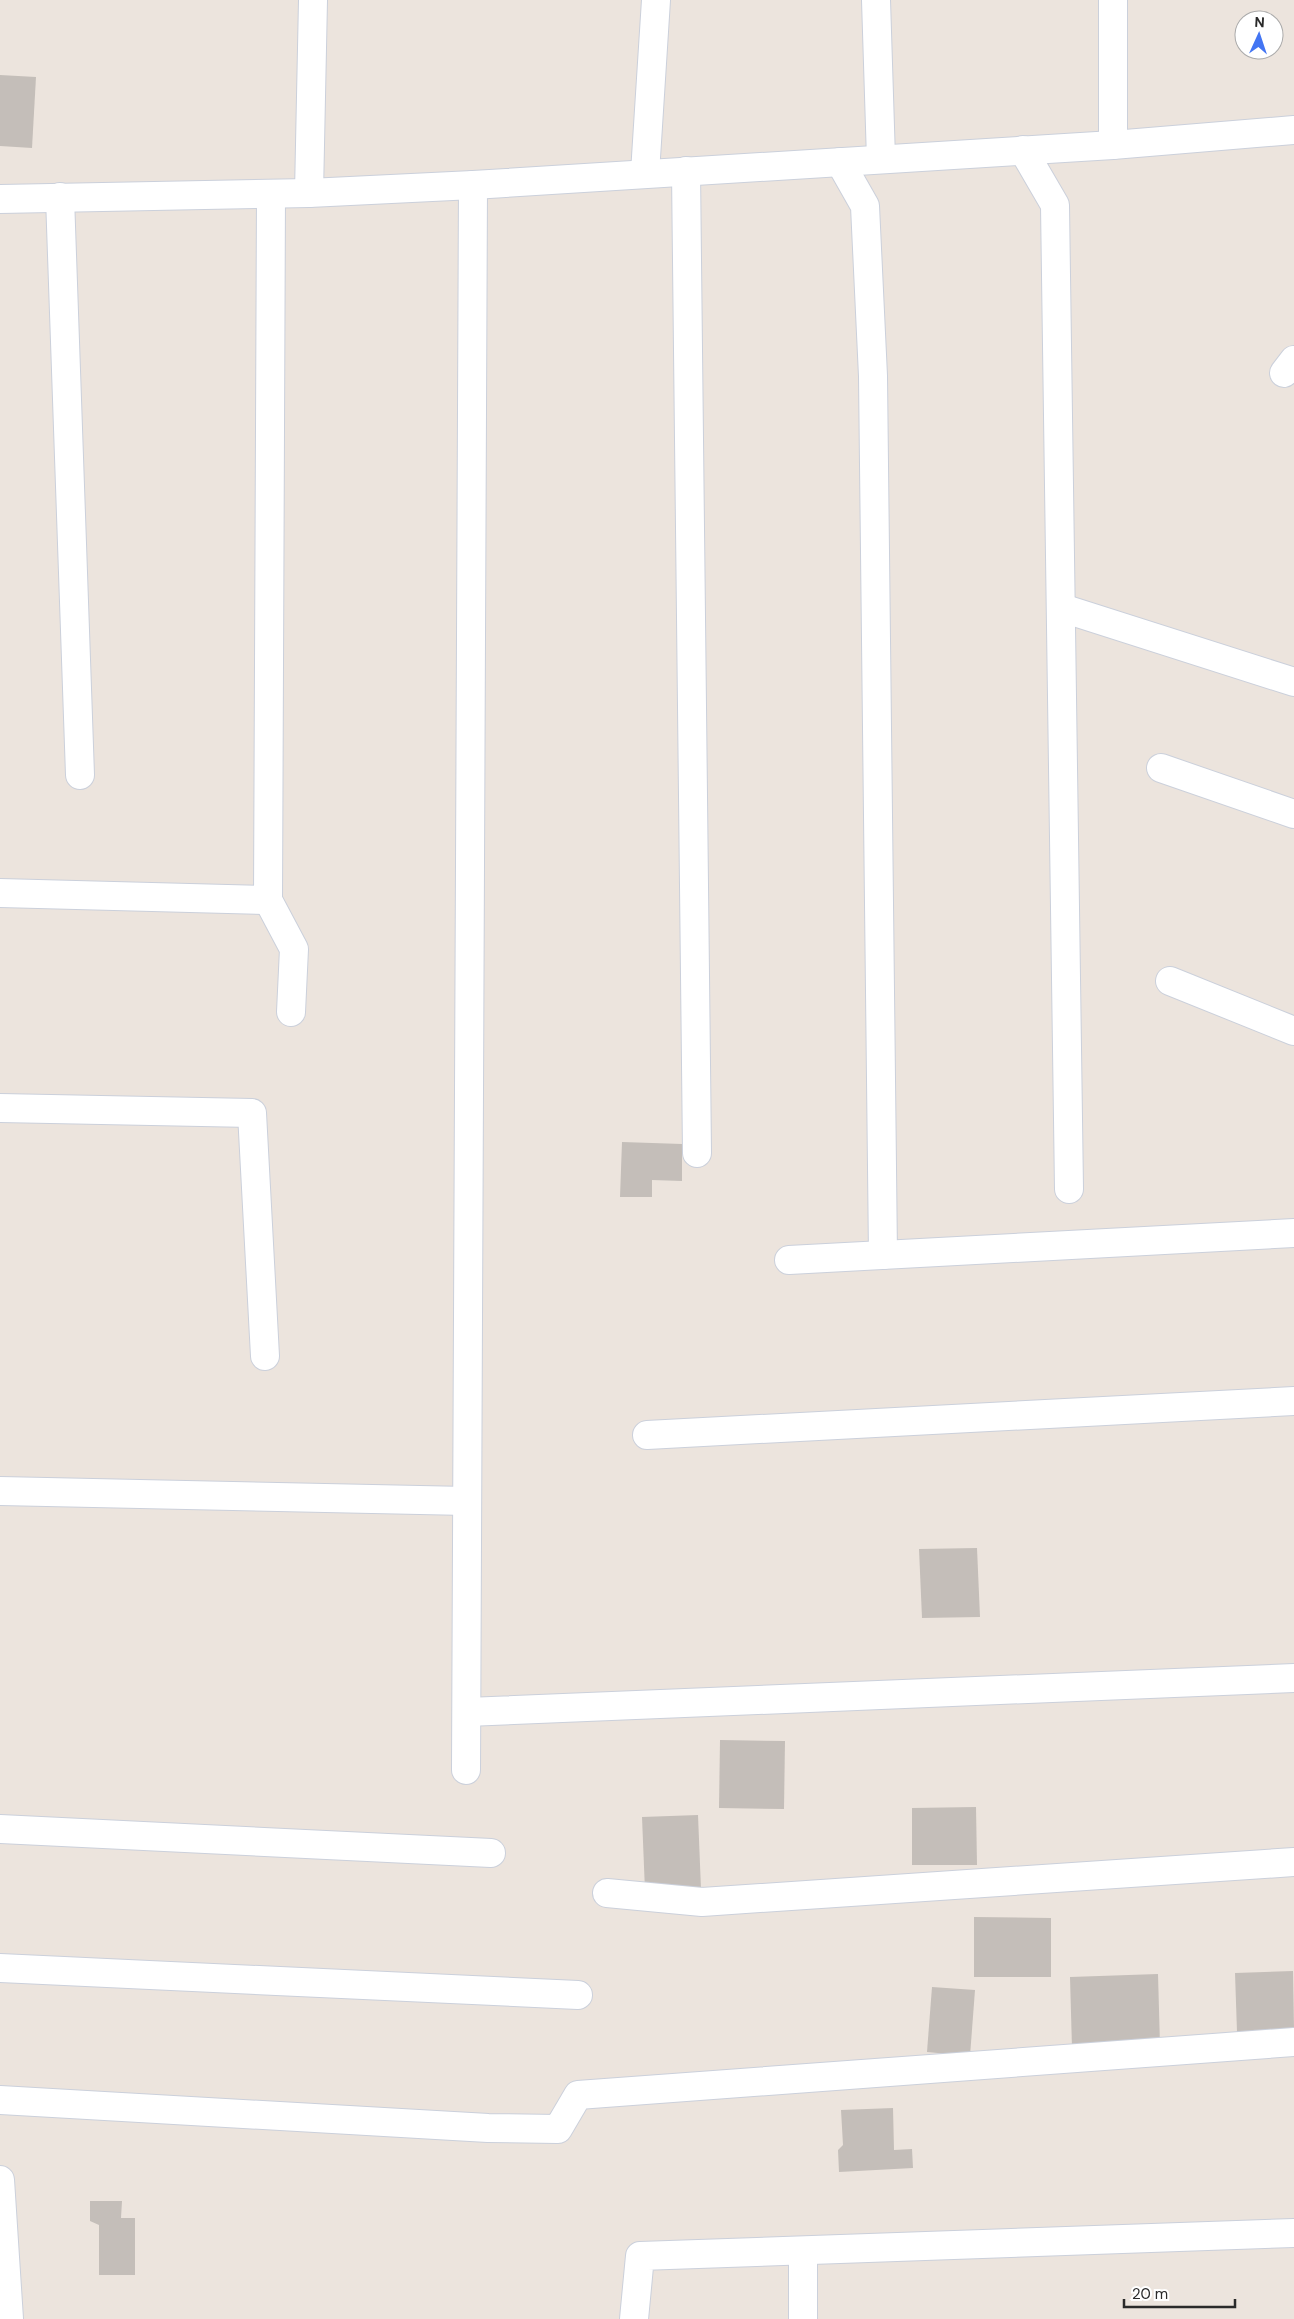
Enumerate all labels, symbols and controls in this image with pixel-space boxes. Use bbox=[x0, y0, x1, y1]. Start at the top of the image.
north arrow bbox=[1234, 10, 1284, 60]
text: N bbox=[1254, 13, 1265, 31]
scale bar bbox=[1124, 2276, 1235, 2308]
text: 20 m bbox=[1132, 2284, 1168, 2304]

